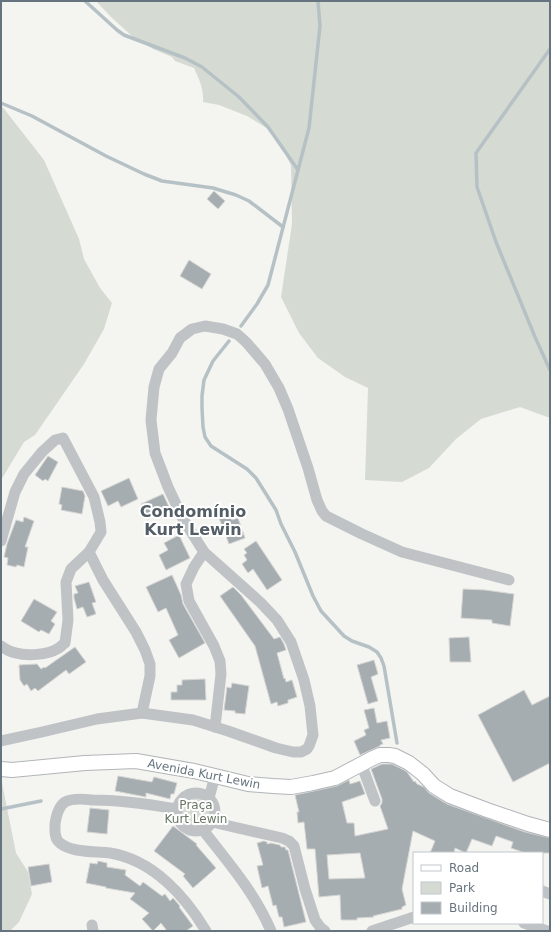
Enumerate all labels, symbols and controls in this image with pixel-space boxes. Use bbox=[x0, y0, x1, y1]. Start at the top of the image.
district label: Condomínio Kurt Lewin bbox=[140, 502, 246, 539]
street label: Avenida Kurt Lewin bbox=[146, 756, 262, 792]
park label: Praça Kurt Lewin bbox=[165, 798, 227, 826]
legend bbox=[413, 852, 543, 924]
text: Road bbox=[449, 861, 479, 875]
text: Park bbox=[449, 881, 475, 895]
text: Building bbox=[449, 901, 498, 915]

